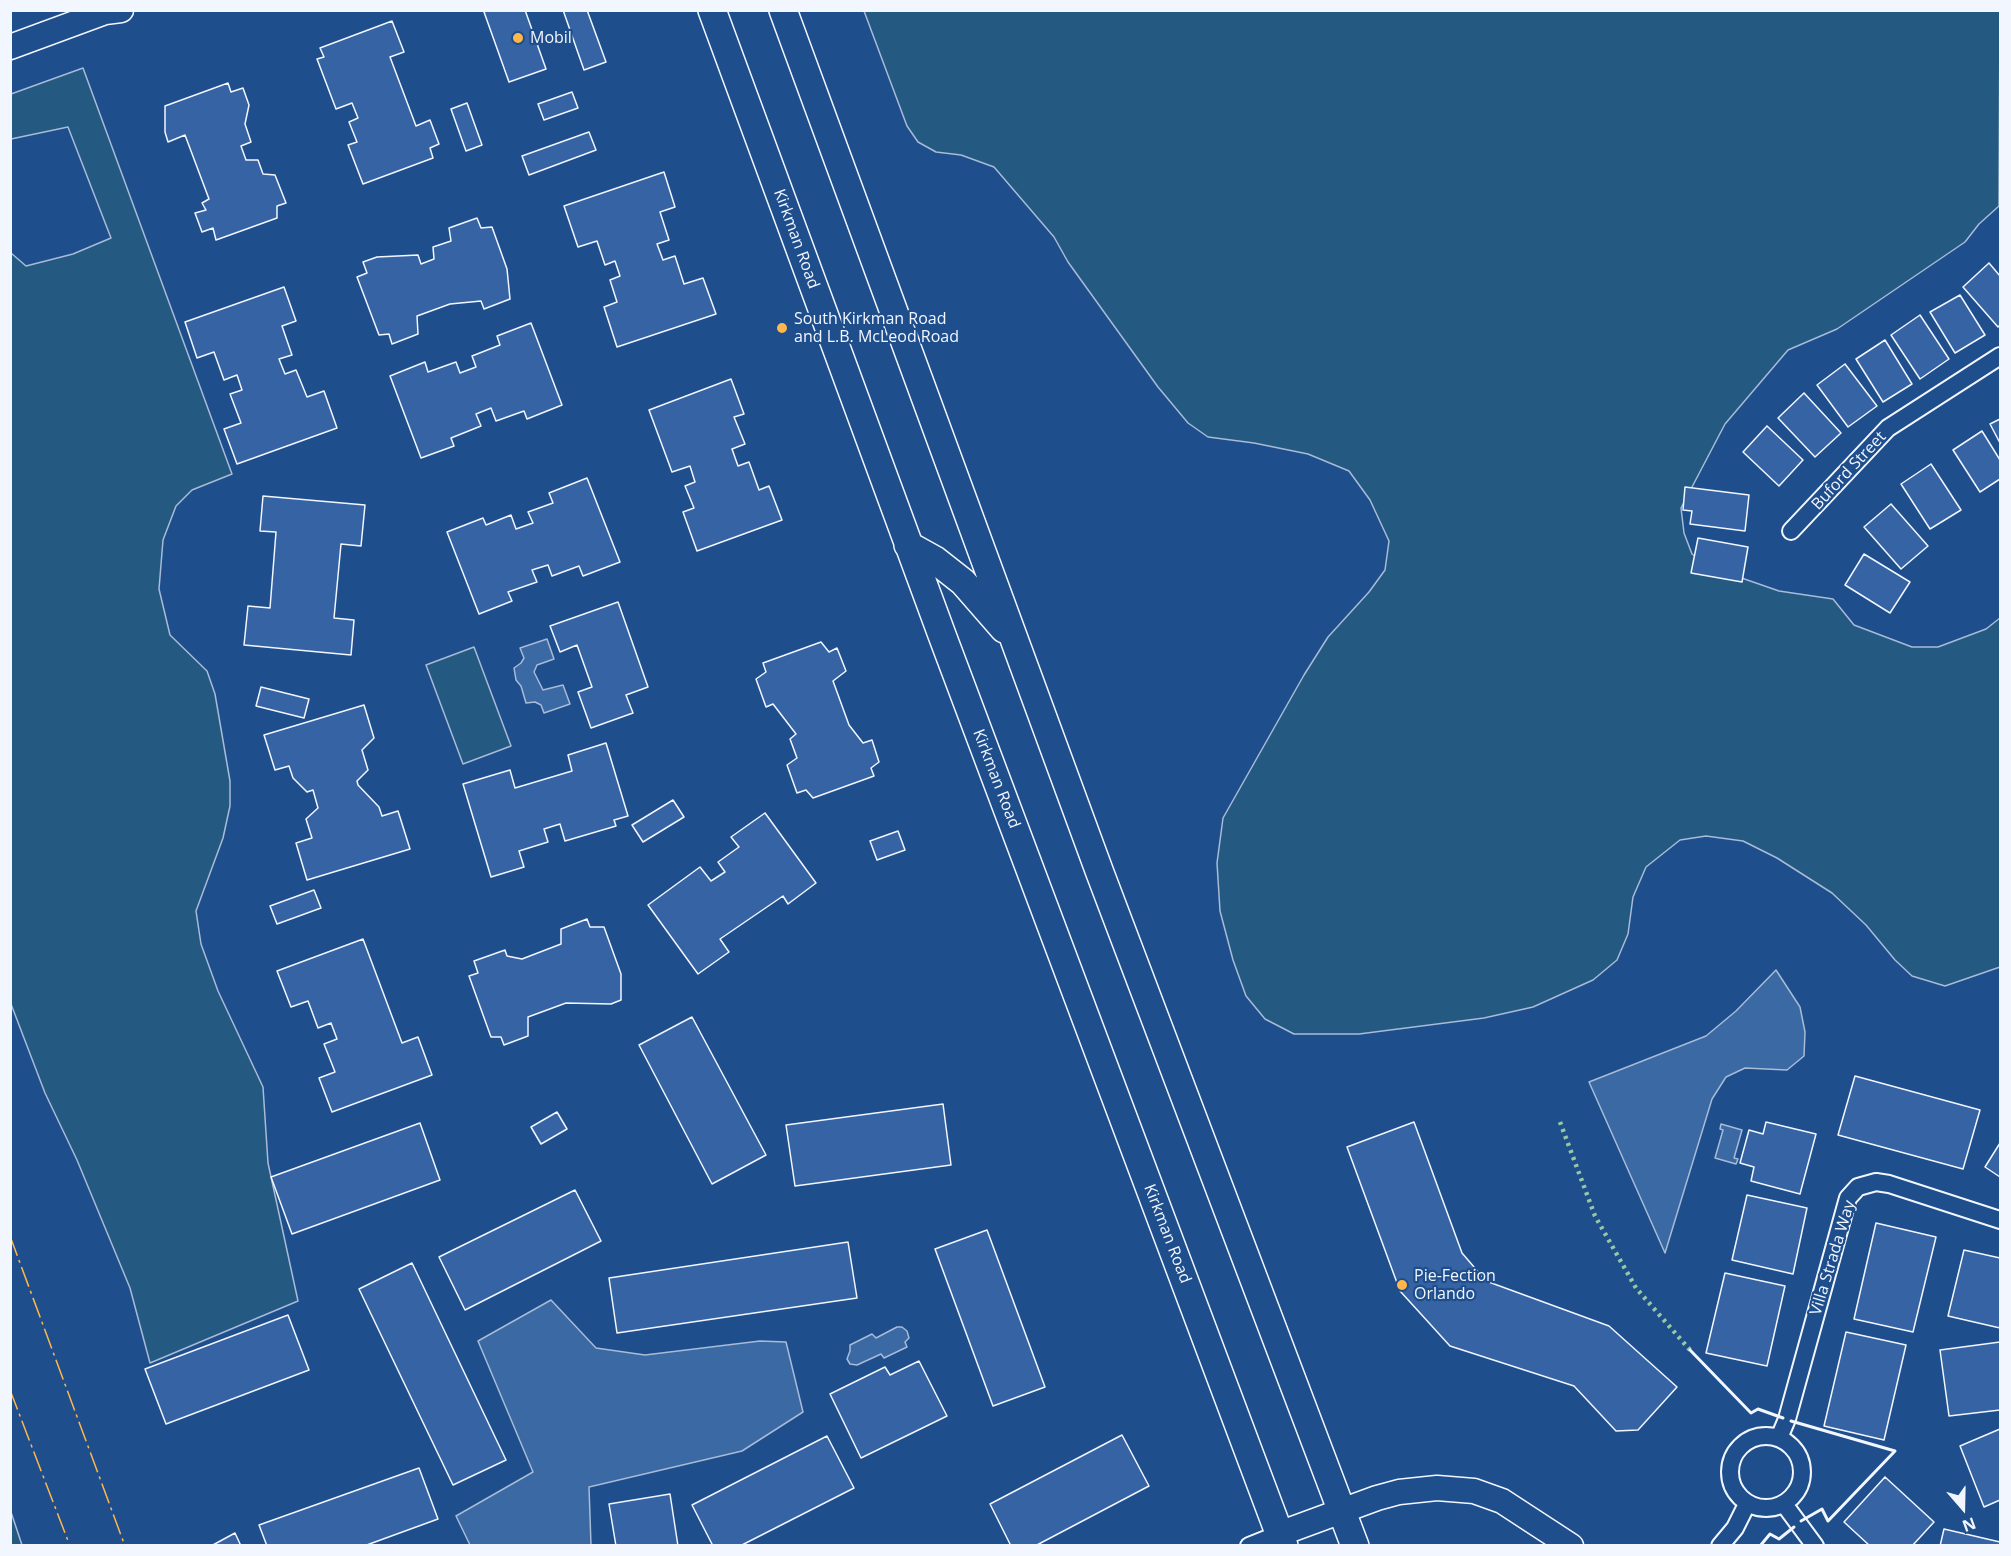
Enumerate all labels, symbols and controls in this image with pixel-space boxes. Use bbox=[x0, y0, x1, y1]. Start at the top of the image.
place label: Mobil bbox=[530, 28, 572, 48]
marker: Mobil bbox=[511, 31, 525, 45]
street label: Kirkman Road bbox=[769, 187, 823, 291]
place label: South Kirkman Road and L.B. McLeod Road bbox=[794, 309, 959, 347]
marker: South Kirkman Road and L.B. McLeod Road bbox=[775, 321, 789, 335]
street label: Buford Street bbox=[1808, 428, 1890, 514]
street label: Kirkman Road bbox=[968, 727, 1024, 831]
street label: Kirkman Road bbox=[1139, 1182, 1195, 1286]
street label: Villa Strada Way bbox=[1806, 1198, 1860, 1318]
place label: Pie-Fection Orlando bbox=[1414, 1266, 1496, 1304]
marker: Pie-Fection Orlando bbox=[1395, 1278, 1409, 1292]
north arrow bbox=[1933, 1478, 1993, 1538]
text: N bbox=[1959, 1512, 1979, 1537]

